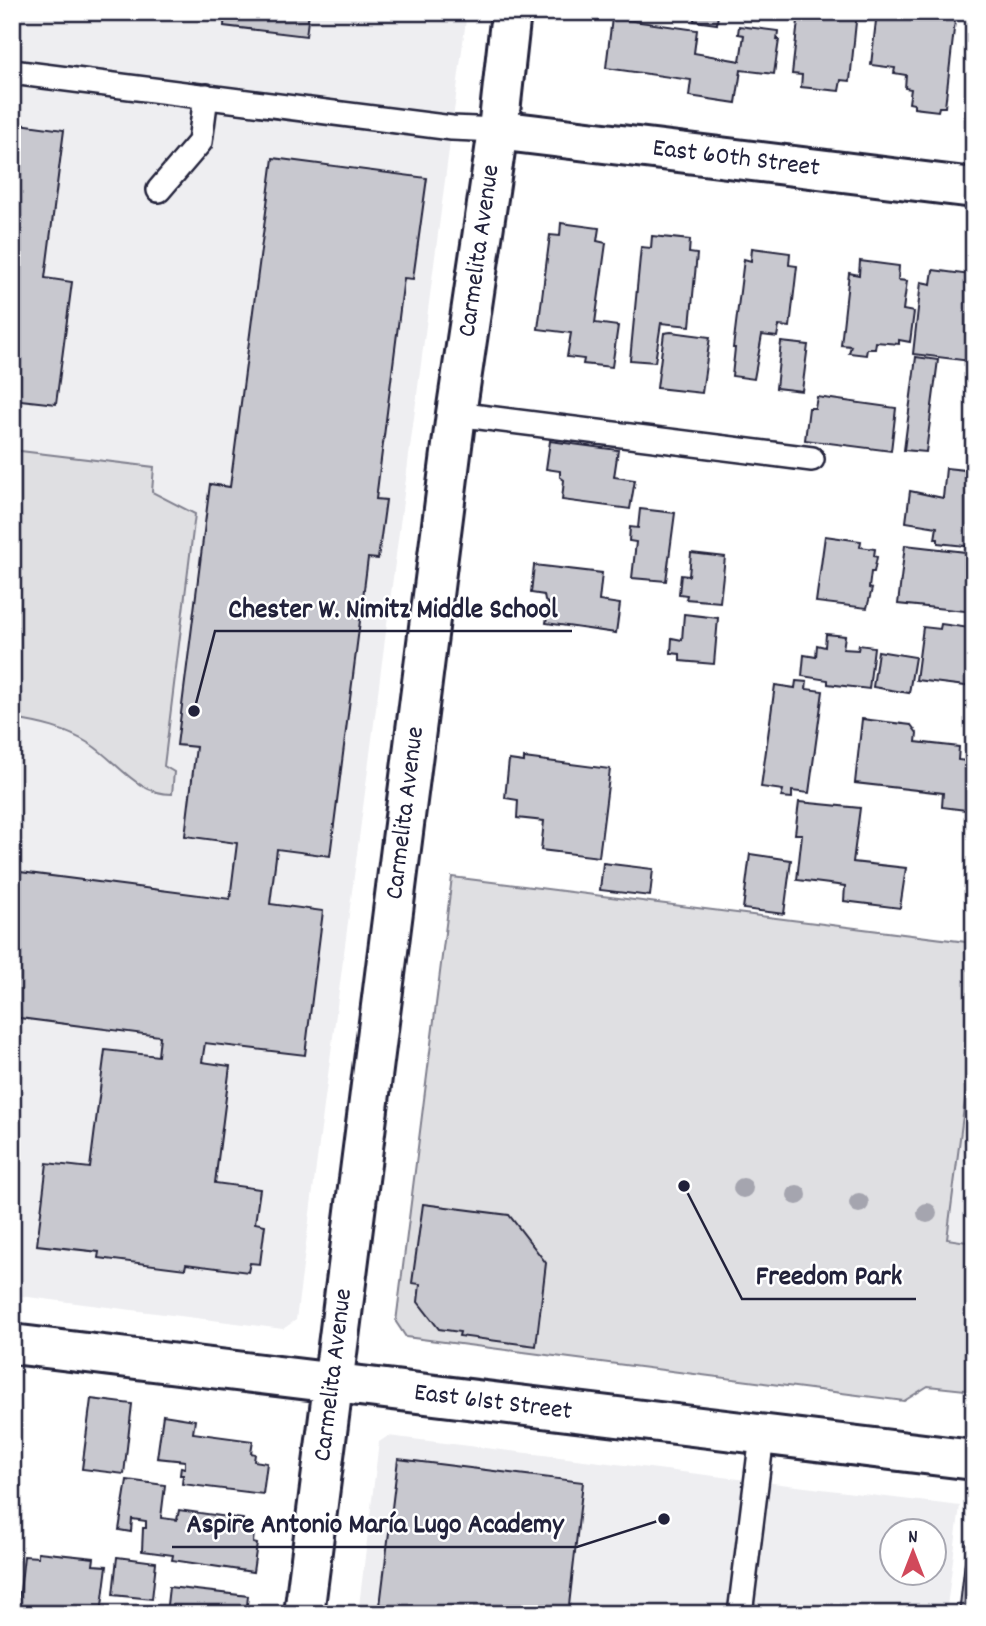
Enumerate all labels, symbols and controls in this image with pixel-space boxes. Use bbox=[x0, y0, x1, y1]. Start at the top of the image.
street label: East 60th Street bbox=[650, 130, 822, 188]
street label: Carmelita Avenue bbox=[450, 162, 510, 340]
callout: Chester W. Nimitz Middle School bbox=[215, 582, 572, 631]
text: Chester W. Nimitz Middle School bbox=[228, 592, 558, 632]
street label: Carmelita Avenue bbox=[377, 724, 435, 902]
callout: Freedom Park bbox=[742, 1250, 916, 1299]
text: Freedom Park bbox=[756, 1259, 902, 1299]
street label: Carmelita Avenue bbox=[305, 1286, 363, 1464]
street label: East 61st Street bbox=[412, 1375, 574, 1431]
callout: Aspire Antonio María Lugo Academy bbox=[172, 1498, 577, 1547]
text: Aspire Antonio María Lugo Academy bbox=[186, 1507, 565, 1547]
north arrow bbox=[878, 1518, 948, 1588]
text: N bbox=[908, 1525, 918, 1552]

